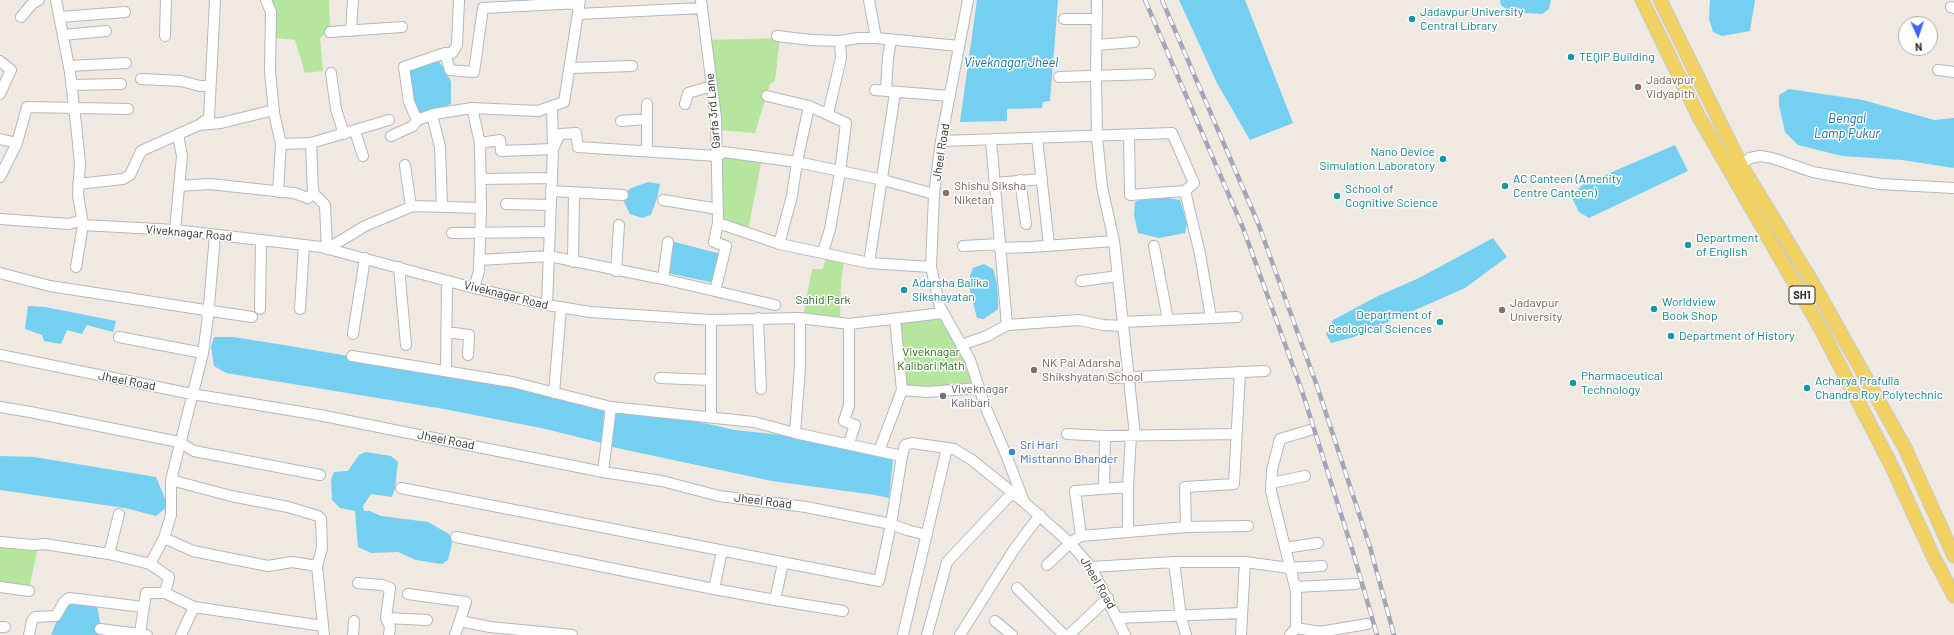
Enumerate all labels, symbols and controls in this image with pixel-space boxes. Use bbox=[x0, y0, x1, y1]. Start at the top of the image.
place label: Jadavpur University Central Library bbox=[1420, 5, 1523, 33]
marker: Jadavpur University Central Library bbox=[1407, 14, 1417, 24]
north arrow bbox=[1898, 16, 1938, 56]
text: N bbox=[1915, 41, 1923, 54]
place label: TEQIP Building bbox=[1579, 50, 1655, 64]
marker: TEQIP Building bbox=[1566, 52, 1576, 62]
water label: Viveknagar Jheel bbox=[964, 55, 1058, 71]
street label: Garfa 3rd Lane bbox=[703, 73, 723, 149]
place label: Jadavpur Vidyapith bbox=[1646, 73, 1695, 101]
marker: Jadavpur Vidyapith bbox=[1633, 82, 1643, 92]
water label: Bengal Lamp Pukur bbox=[1814, 111, 1880, 142]
street label: Jheel Road bbox=[929, 122, 953, 182]
place label: Nano Device Simulation Laboratory bbox=[1320, 145, 1435, 173]
marker: Nano Device Simulation Laboratory bbox=[1438, 154, 1448, 164]
place label: AC Canteen (Amenity Centre Canteen) bbox=[1513, 172, 1622, 200]
place label: Shishu Siksha Niketan bbox=[954, 179, 1026, 207]
marker: AC Canteen (Amenity Centre Canteen) bbox=[1500, 181, 1510, 191]
place label: School of Cognitive Science bbox=[1345, 182, 1438, 210]
marker: Shishu Siksha Niketan bbox=[941, 188, 951, 198]
marker: School of Cognitive Science bbox=[1332, 191, 1342, 201]
street label: Viveknagar Road bbox=[145, 222, 233, 244]
place label: Department of English bbox=[1696, 231, 1759, 259]
marker: Department of English bbox=[1683, 240, 1693, 250]
place label: Adarsha Balika Sikshayatan bbox=[912, 276, 988, 304]
street label: Viveknagar Road bbox=[462, 278, 550, 312]
marker: Adarsha Balika Sikshayatan bbox=[899, 285, 909, 295]
road number: SH1 bbox=[1789, 286, 1815, 304]
park label: Sahid Park bbox=[795, 293, 851, 307]
place label: Worldview Book Shop bbox=[1662, 295, 1718, 323]
place label: Jadavpur University bbox=[1510, 296, 1562, 324]
marker: Worldview Book Shop bbox=[1649, 304, 1659, 314]
marker: Jadavpur University bbox=[1497, 305, 1507, 315]
place label: Department of Geological Sciences bbox=[1328, 308, 1432, 336]
marker: Department of Geological Sciences bbox=[1435, 317, 1445, 327]
place label: Department of History bbox=[1679, 329, 1795, 343]
marker: Department of History bbox=[1666, 331, 1676, 341]
park label: Viveknagar Kalibari Math bbox=[897, 345, 965, 373]
place label: NK Pal Adarsha Shikshyatan School bbox=[1042, 356, 1143, 384]
marker: NK Pal Adarsha Shikshyatan School bbox=[1029, 365, 1039, 375]
street label: Jheel Road bbox=[97, 368, 157, 394]
place label: Pharmaceutical Technology bbox=[1581, 369, 1663, 397]
place label: Acharya Prafulla Chandra Roy Polytechnic bbox=[1815, 374, 1943, 402]
marker: Pharmaceutical Technology bbox=[1568, 378, 1578, 388]
place label: Viveknagar Kalibari bbox=[951, 382, 1009, 410]
marker: Acharya Prafulla Chandra Roy Polytechnic bbox=[1802, 383, 1812, 393]
marker: Viveknagar Kalibari bbox=[938, 391, 948, 401]
street label: Jheel Road bbox=[416, 427, 476, 453]
place label: Sri Hari Misttanno Bhander bbox=[1020, 438, 1118, 466]
marker: Sri Hari Misttanno Bhander bbox=[1007, 447, 1017, 457]
street label: Jheel Road bbox=[733, 490, 793, 512]
street label: Jheel Road bbox=[1077, 554, 1119, 612]

